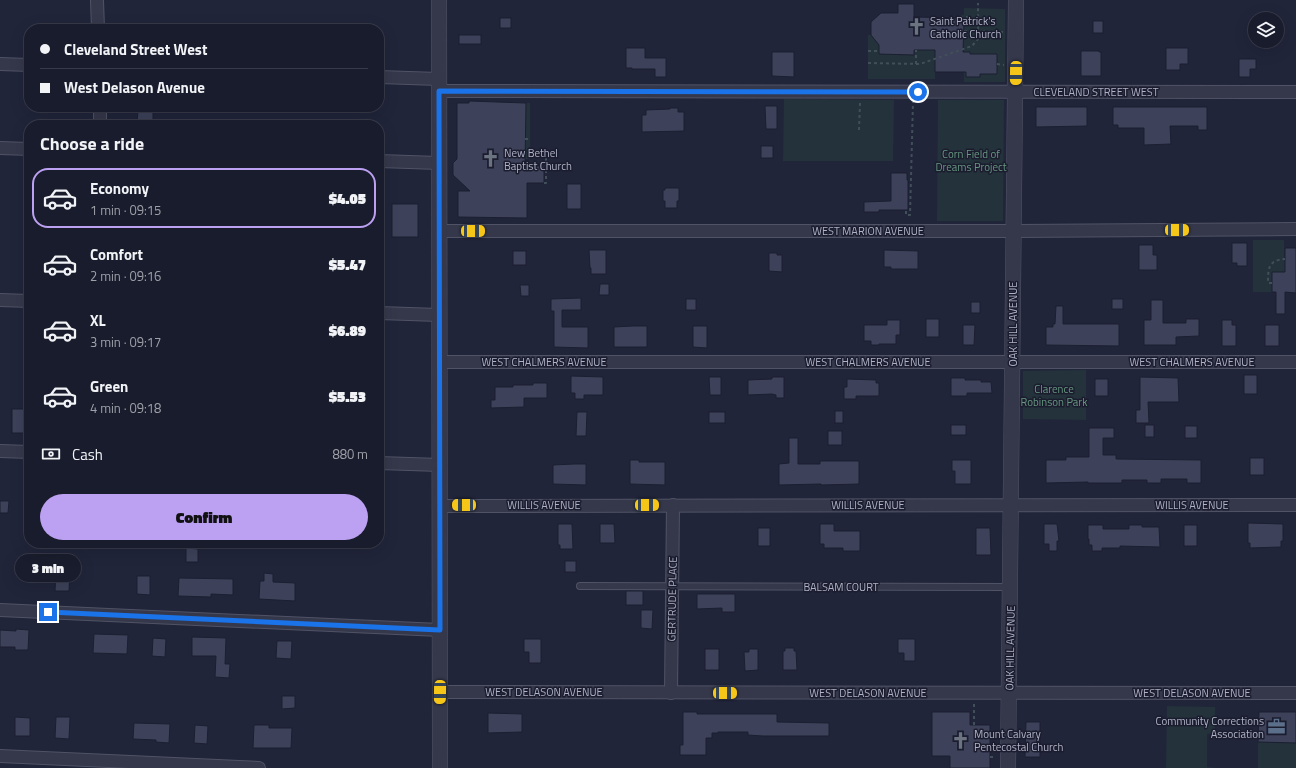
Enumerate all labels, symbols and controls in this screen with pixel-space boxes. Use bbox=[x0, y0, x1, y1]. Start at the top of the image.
map controls bbox=[1248, 12, 1284, 48]
button: layers bbox=[1248, 12, 1284, 48]
place label: Saint Patrick's Catholic Church bbox=[930, 13, 1001, 42]
church icon: Saint Patrick's Catholic Church bbox=[907, 17, 927, 37]
text: Cleveland Street West bbox=[64, 38, 207, 61]
car bbox=[1010, 61, 1022, 85]
text: West Delason Avenue bbox=[64, 76, 205, 99]
route start bbox=[909, 83, 927, 101]
street label: CLEVELAND STREET WEST bbox=[1033, 84, 1159, 100]
text: Choose a ride bbox=[40, 130, 144, 157]
place label: New Bethel Baptist Church bbox=[504, 145, 572, 174]
park label: Corn Field of Dreams Project bbox=[935, 146, 1007, 175]
church icon: New Bethel Baptist Church bbox=[481, 149, 501, 169]
text: Economy bbox=[90, 177, 149, 200]
icon: car bbox=[42, 180, 78, 216]
text: $4.05 bbox=[329, 187, 366, 210]
text: 1 min · 09:15 bbox=[90, 200, 161, 220]
street label: WEST MARION AVENUE bbox=[812, 223, 924, 239]
car bbox=[1165, 224, 1189, 236]
car bbox=[461, 225, 485, 237]
text: Comfort bbox=[90, 243, 143, 266]
icon: car bbox=[42, 246, 78, 282]
text: $5.47 bbox=[329, 253, 366, 276]
text: 2 min · 09:16 bbox=[90, 266, 161, 286]
street label: OAK HILL AVENUE bbox=[1005, 282, 1021, 366]
text: XL bbox=[90, 309, 106, 332]
icon: car bbox=[42, 312, 78, 348]
text: $6.89 bbox=[329, 319, 366, 342]
text: 3 min · 09:17 bbox=[90, 332, 161, 352]
street label: WEST CHALMERS AVENUE bbox=[481, 354, 607, 370]
street label: WEST CHALMERS AVENUE bbox=[805, 354, 931, 370]
street label: WEST CHALMERS AVENUE bbox=[1129, 354, 1255, 370]
text: Green bbox=[90, 375, 128, 398]
icon: car bbox=[42, 378, 78, 414]
park label: Clarence Robinson Park bbox=[1021, 381, 1088, 410]
text: $5.53 bbox=[329, 385, 366, 408]
text: 4 min · 09:18 bbox=[90, 398, 161, 418]
icon: cash bbox=[40, 443, 62, 465]
text: Cash bbox=[72, 443, 103, 466]
text: 880 m bbox=[332, 444, 368, 464]
button: Confirm bbox=[40, 494, 368, 540]
street label: WILLIS AVENUE bbox=[507, 497, 581, 513]
street label: WILLIS AVENUE bbox=[831, 497, 905, 513]
street label: WILLIS AVENUE bbox=[1155, 497, 1229, 513]
car bbox=[452, 499, 476, 511]
car bbox=[635, 499, 659, 511]
callout: 3 min bbox=[15, 554, 81, 582]
street label: GERTRUDE PLACE bbox=[663, 556, 681, 642]
text: 3 min bbox=[32, 558, 64, 578]
street label: BALSAM COURT bbox=[803, 579, 879, 595]
route end bbox=[39, 603, 57, 621]
street label: OAK HILL AVENUE bbox=[1001, 605, 1019, 691]
car bbox=[434, 680, 446, 704]
street label: WEST DELASON AVENUE bbox=[485, 684, 603, 700]
street label: WEST DELASON AVENUE bbox=[809, 685, 927, 701]
street label: WEST DELASON AVENUE bbox=[1133, 685, 1251, 701]
car bbox=[713, 687, 737, 699]
place label: Community Corrections Association bbox=[1156, 713, 1264, 742]
office icon: Community Corrections Association bbox=[1267, 717, 1287, 737]
place label: Mount Calvary Pentecostal Church bbox=[974, 726, 1064, 755]
church icon: Mount Calvary Pentecostal Church bbox=[951, 730, 971, 750]

